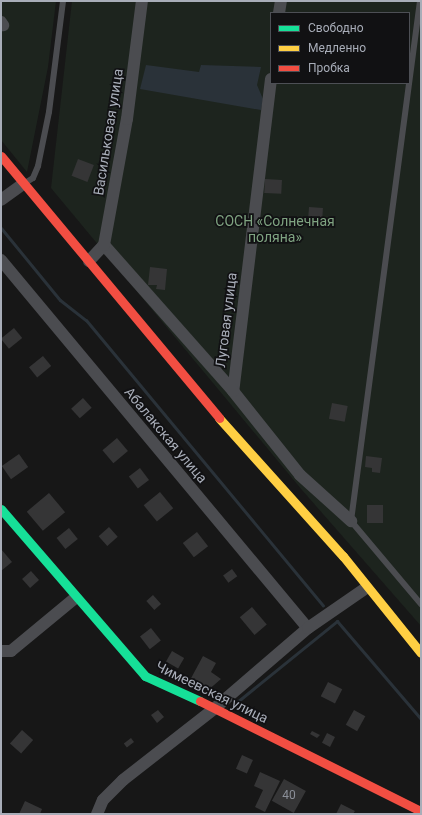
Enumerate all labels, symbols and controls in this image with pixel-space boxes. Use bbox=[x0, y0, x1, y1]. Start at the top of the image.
legend bbox=[270, 12, 410, 84]
text: Свободно bbox=[308, 21, 364, 35]
text: Медленно bbox=[308, 41, 366, 55]
text: Пробка bbox=[308, 61, 350, 75]
street label: Васильковая улица bbox=[90, 67, 126, 197]
park label: СОСН «Солнечная поляна» bbox=[215, 213, 335, 246]
street label: Луговая улица bbox=[212, 272, 240, 368]
street label: Абалакская улица bbox=[121, 384, 211, 486]
street label: Чимеевская улица bbox=[153, 657, 271, 727]
house number: 40 bbox=[282, 789, 296, 803]

